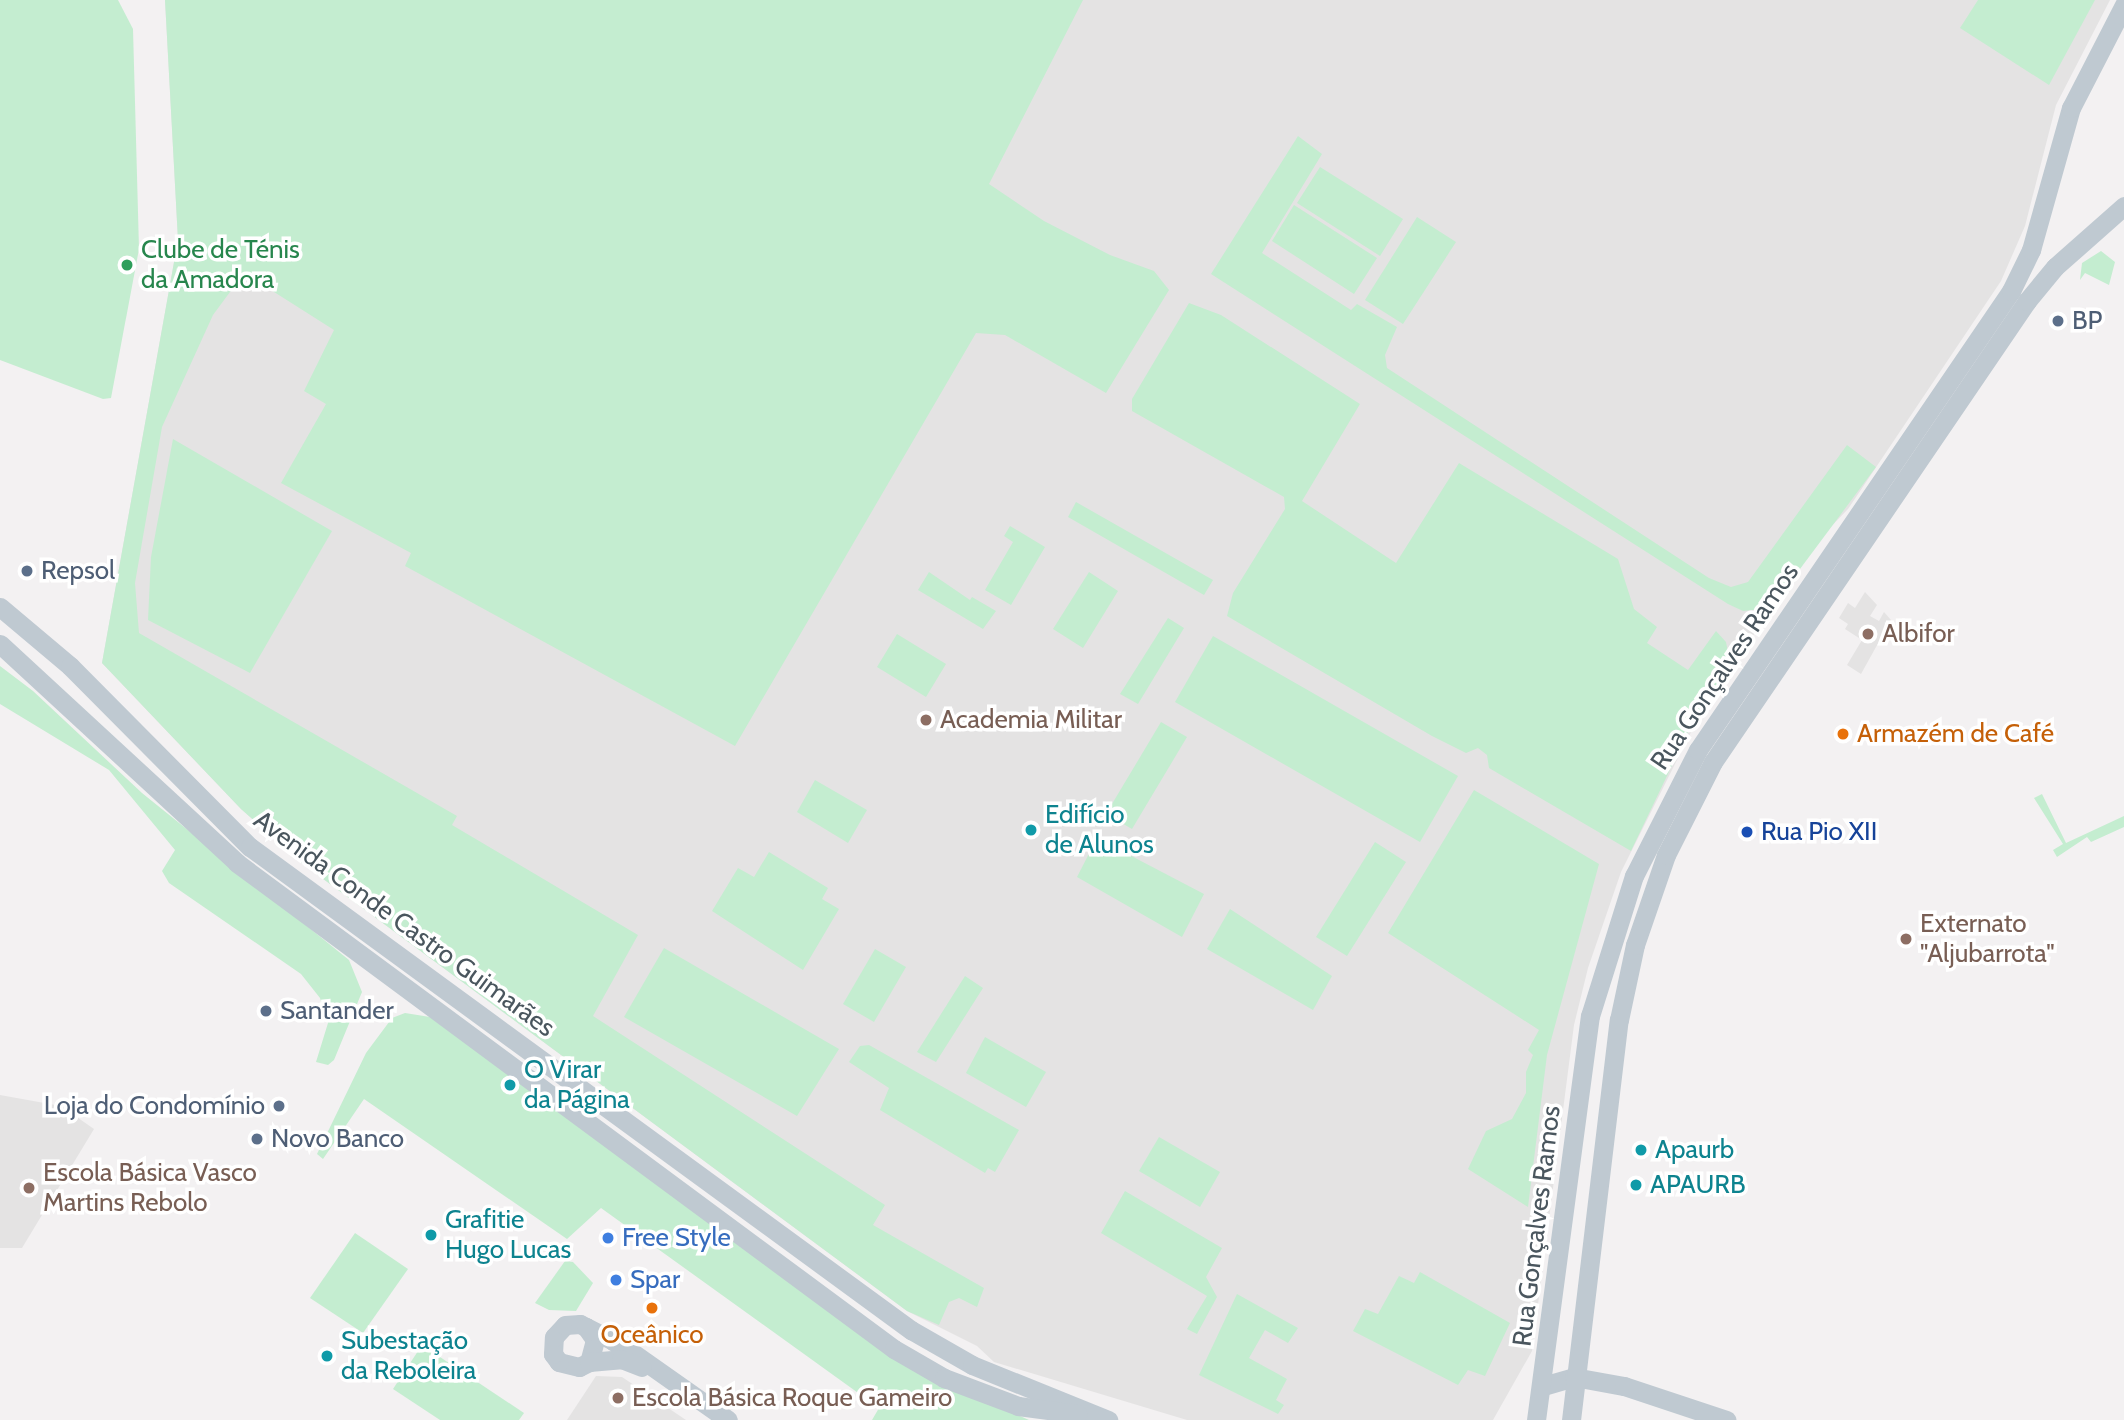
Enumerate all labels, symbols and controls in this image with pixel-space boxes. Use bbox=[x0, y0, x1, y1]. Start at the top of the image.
place label: Clube de Ténis da Amadora bbox=[141, 234, 300, 296]
marker: Clube de Ténis da Amadora bbox=[119, 257, 135, 273]
place label: BP bbox=[2072, 305, 2102, 337]
marker: BP bbox=[2050, 313, 2066, 329]
place label: Repsol bbox=[41, 555, 115, 587]
street label: Rua Gonçalves Ramos bbox=[1644, 558, 1806, 776]
marker: Repsol bbox=[19, 563, 35, 579]
place label: Albifor bbox=[1882, 618, 1955, 650]
marker: Albifor bbox=[1860, 626, 1876, 642]
place label: Academia Militar bbox=[940, 704, 1122, 736]
marker: Academia Militar bbox=[918, 712, 934, 728]
place label: Armazém de Café bbox=[1857, 718, 2054, 750]
marker: Armazém de Café bbox=[1835, 726, 1851, 742]
place label: Edifício de Alunos bbox=[1045, 799, 1154, 860]
street label: Avenida Conde Castro Guimarães bbox=[248, 804, 560, 1044]
place label: Rua Pio XII bbox=[1761, 816, 1877, 848]
marker: Edifício de Alunos bbox=[1023, 822, 1039, 838]
marker: Rua Pio XII bbox=[1739, 824, 1755, 840]
place label: Externato "Aljubarrota" bbox=[1920, 908, 2055, 970]
marker: Externato "Aljubarrota" bbox=[1898, 931, 1914, 947]
place label: Santander bbox=[280, 995, 394, 1027]
marker: Santander bbox=[258, 1003, 274, 1019]
place label: O Virar da Página bbox=[524, 1054, 630, 1116]
marker: O Virar da Página bbox=[502, 1077, 518, 1093]
place label: Loja do Condomínio bbox=[44, 1090, 265, 1122]
marker: Loja do Condomínio bbox=[271, 1098, 287, 1114]
street label: Rua Gonçalves Ramos bbox=[1507, 1104, 1567, 1348]
place label: Novo Banco bbox=[271, 1123, 404, 1155]
marker: Novo Banco bbox=[249, 1131, 265, 1147]
place label: Apaurb bbox=[1655, 1134, 1734, 1166]
marker: Apaurb bbox=[1633, 1142, 1649, 1158]
place label: Escola Básica Vasco Martins Rebolo bbox=[43, 1157, 257, 1218]
place label: APAURB bbox=[1650, 1169, 1745, 1201]
marker: APAURB bbox=[1628, 1177, 1644, 1193]
marker: Escola Básica Vasco Martins Rebolo bbox=[21, 1180, 37, 1196]
place label: Grafitie Hugo Lucas bbox=[445, 1204, 571, 1266]
place label: Free Style bbox=[622, 1222, 731, 1254]
marker: Grafitie Hugo Lucas bbox=[423, 1227, 439, 1243]
marker: Free Style bbox=[600, 1230, 616, 1246]
place label: Spar bbox=[630, 1264, 680, 1296]
marker: Spar bbox=[608, 1272, 624, 1288]
marker: Oceânico bbox=[644, 1300, 660, 1316]
place label: Oceânico bbox=[600, 1319, 704, 1351]
place label: Subestação da Reboleira bbox=[341, 1325, 476, 1386]
marker: Subestação da Reboleira bbox=[319, 1348, 335, 1364]
place label: Escola Básica Roque Gameiro bbox=[632, 1382, 952, 1414]
marker: Escola Básica Roque Gameiro bbox=[610, 1390, 626, 1406]

